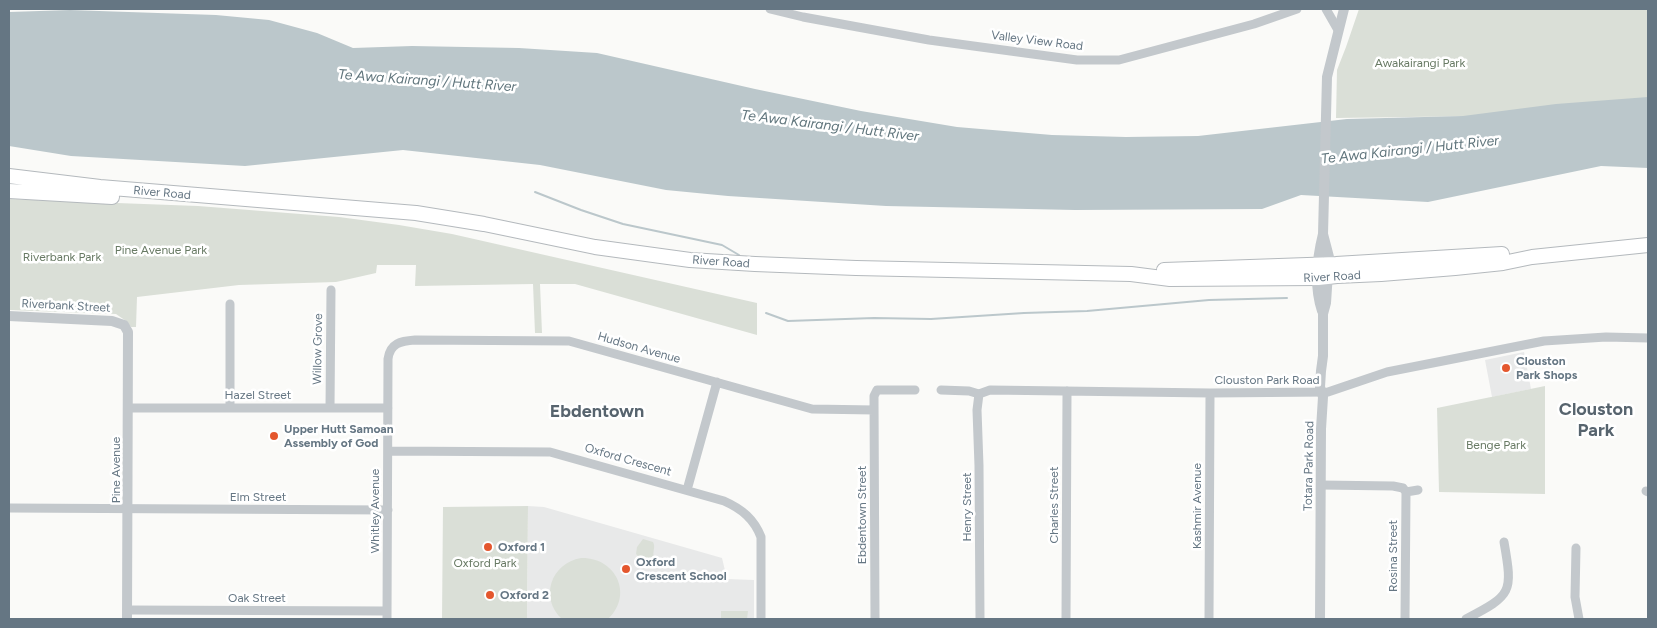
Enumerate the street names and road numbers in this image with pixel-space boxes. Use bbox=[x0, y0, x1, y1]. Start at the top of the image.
street label: Valley View Road bbox=[990, 28, 1084, 54]
street label: River Road bbox=[133, 183, 191, 203]
street label: River Road bbox=[692, 253, 750, 271]
street label: River Road bbox=[1303, 268, 1361, 286]
street label: Riverbank Street bbox=[21, 296, 111, 316]
street label: Willow Grove bbox=[310, 313, 326, 385]
street label: Hudson Avenue bbox=[596, 329, 682, 367]
street label: Clouston Park Road bbox=[1214, 373, 1320, 387]
street label: Hazel Street bbox=[225, 388, 291, 402]
street label: Totara Park Road bbox=[1301, 421, 1317, 511]
street label: Pine Avenue bbox=[109, 437, 123, 503]
street label: Oxford Crescent bbox=[583, 441, 673, 479]
street label: Kashmir Avenue bbox=[1190, 463, 1204, 549]
street label: Ebdentown Street bbox=[855, 466, 869, 564]
street label: Charles Street bbox=[1047, 467, 1061, 543]
street label: Whitley Avenue bbox=[368, 469, 382, 553]
street label: Henry Street bbox=[960, 472, 974, 542]
street label: Elm Street bbox=[230, 490, 286, 504]
street label: Rosina Street bbox=[1386, 520, 1400, 592]
street label: Oak Street bbox=[228, 591, 286, 605]

